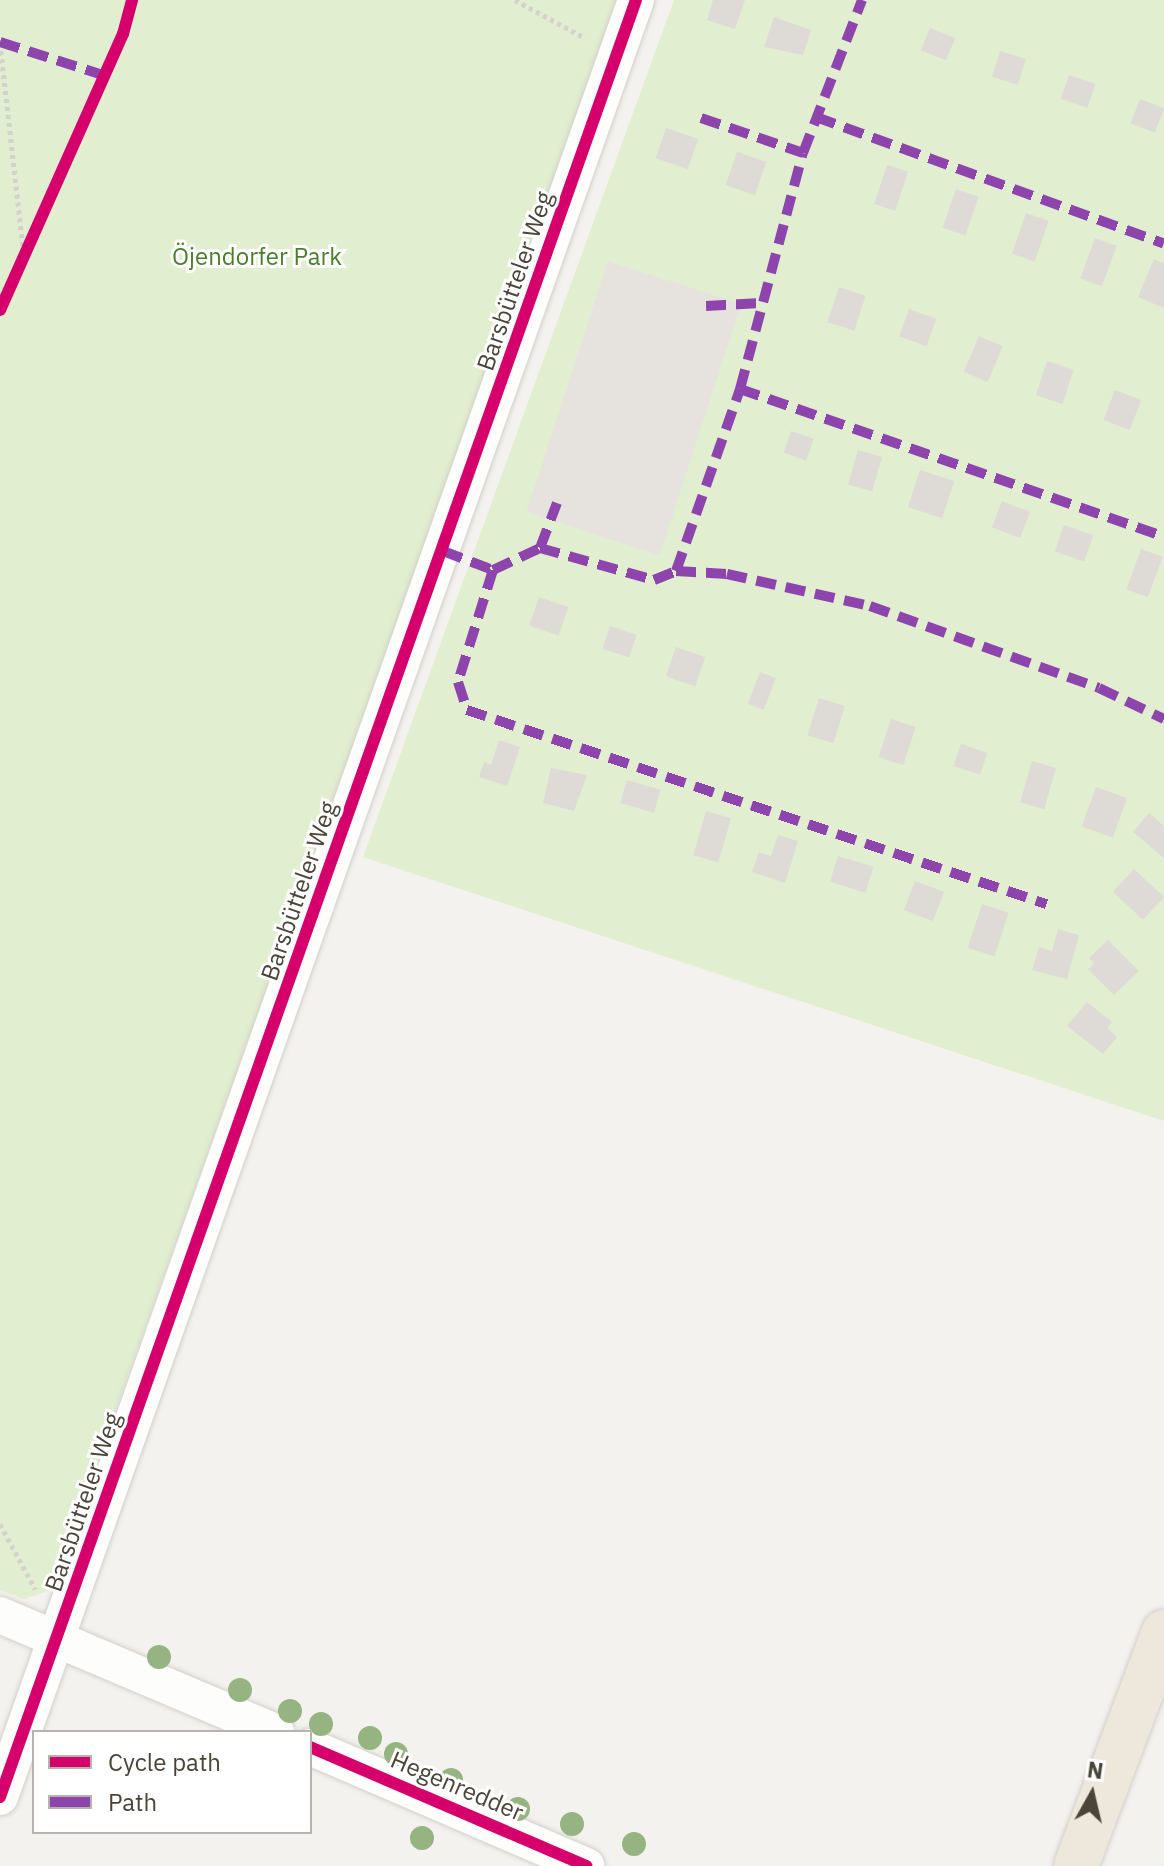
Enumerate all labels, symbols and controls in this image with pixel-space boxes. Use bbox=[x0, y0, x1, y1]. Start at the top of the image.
street label: Barsbütteler Weg bbox=[471, 188, 559, 374]
park label: Öjendorfer Park bbox=[172, 243, 342, 271]
street label: Barsbütteler Weg bbox=[255, 798, 343, 984]
street label: Barsbütteler Weg bbox=[39, 1409, 127, 1595]
legend bbox=[32, 1730, 312, 1834]
street label: Hegenredder bbox=[386, 1745, 528, 1827]
text: Cycle path bbox=[108, 1746, 221, 1778]
north arrow bbox=[1052, 1754, 1132, 1834]
text: N bbox=[1086, 1754, 1105, 1785]
text: Path bbox=[108, 1786, 157, 1818]

